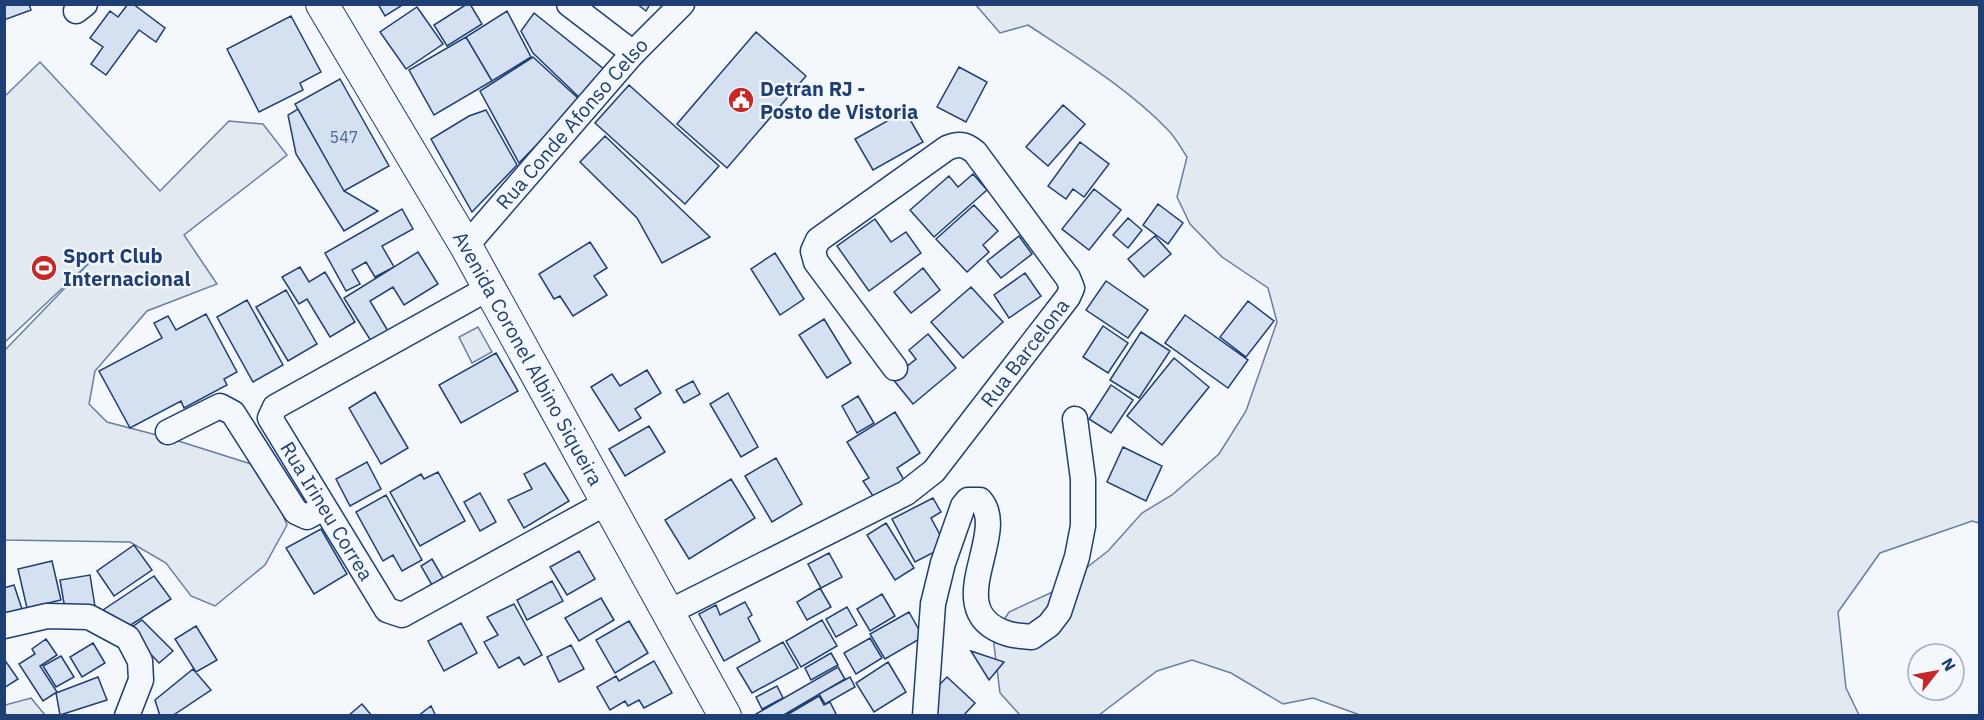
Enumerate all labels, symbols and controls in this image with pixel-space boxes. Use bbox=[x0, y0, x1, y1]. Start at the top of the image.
street label: Rua Conde Afonso Celso bbox=[490, 32, 654, 215]
place label: Detran RJ - Posto de Vistoria bbox=[760, 75, 918, 125]
public building icon: Detran RJ - Posto de Vistoria bbox=[726, 85, 756, 115]
house number: 547 bbox=[330, 127, 358, 147]
street label: Avenida Coronel Albino Siqueira bbox=[447, 226, 610, 491]
place label: Sport Club Internacional bbox=[63, 242, 190, 292]
sports icon: Sport Club Internacional bbox=[29, 253, 59, 283]
street label: Rua Barcelona bbox=[974, 292, 1075, 412]
street label: Rua Irineu Correa bbox=[274, 436, 380, 586]
north arrow bbox=[1906, 642, 1966, 702]
text: N bbox=[1937, 654, 1960, 674]

